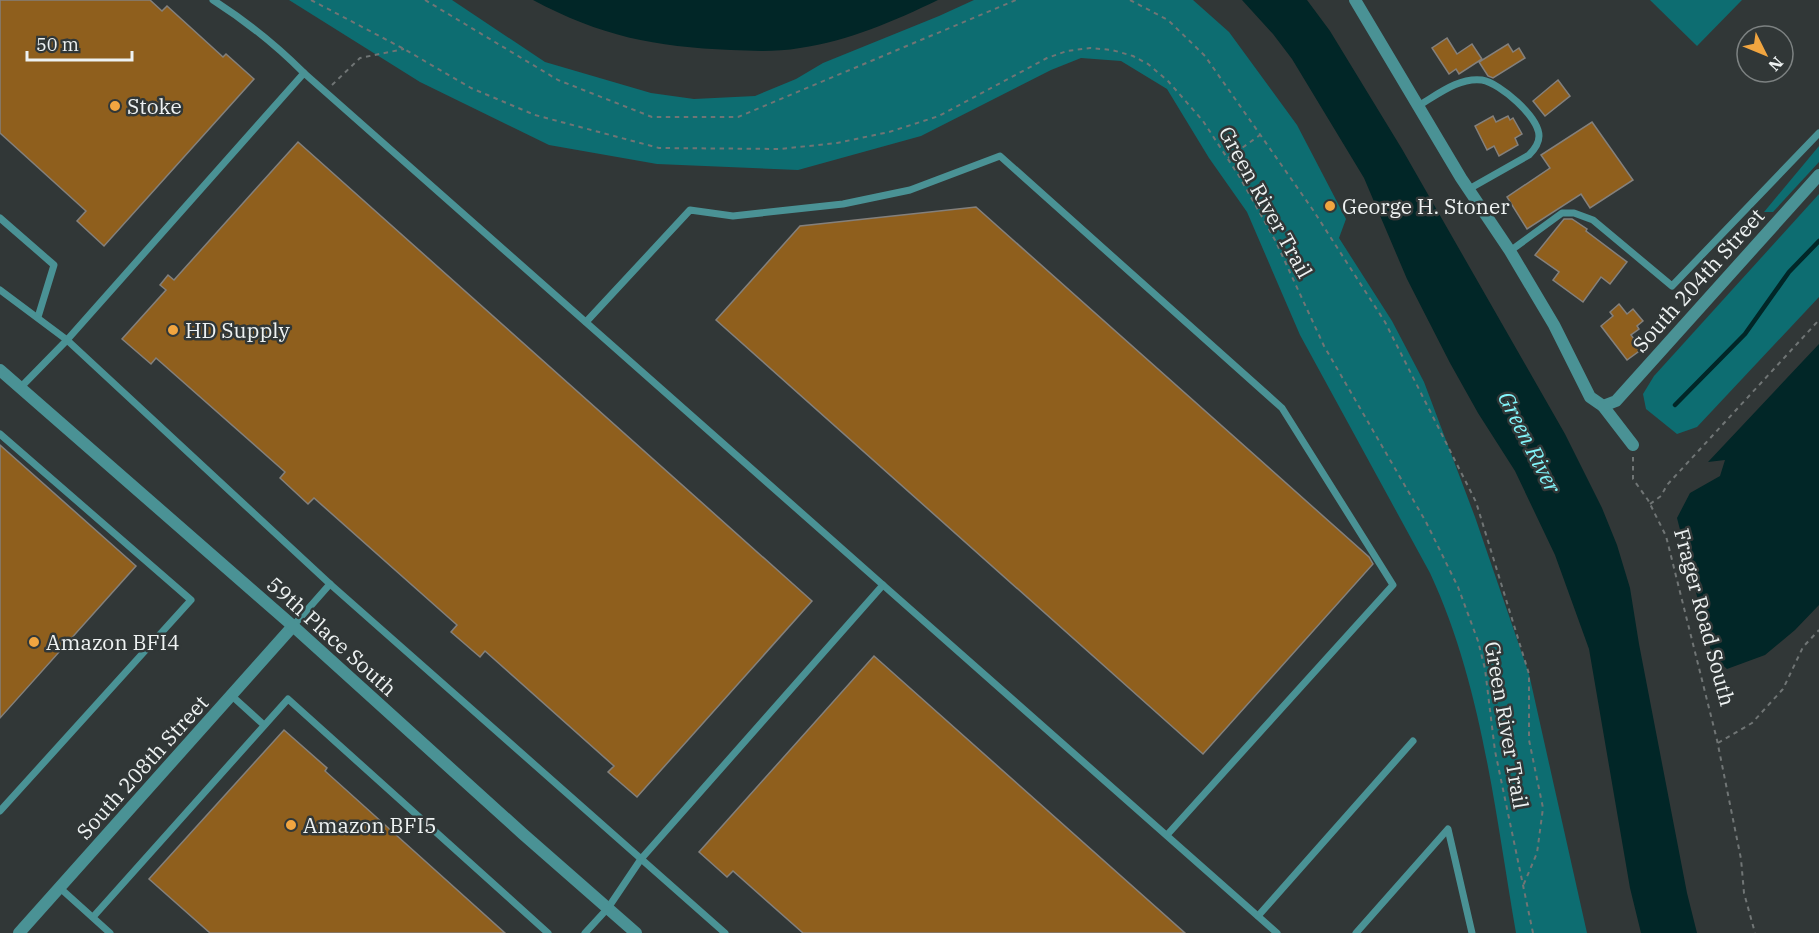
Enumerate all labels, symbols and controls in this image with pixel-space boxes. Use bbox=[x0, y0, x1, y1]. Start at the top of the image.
scale bar bbox=[27, 24, 132, 62]
north arrow bbox=[1735, 24, 1795, 84]
text: 50 m bbox=[36, 33, 79, 56]
text: N bbox=[1764, 53, 1788, 76]
place label: Stoke bbox=[127, 92, 182, 120]
marker: Stoke bbox=[108, 99, 122, 113]
street label: Green River Trail bbox=[1213, 121, 1319, 283]
place label: George H. Stoner bbox=[1342, 192, 1510, 220]
marker: George H. Stoner bbox=[1323, 199, 1337, 213]
street label: South 204th Street bbox=[1626, 202, 1770, 358]
place label: HD Supply bbox=[185, 316, 291, 344]
marker: HD Supply bbox=[166, 323, 180, 337]
water label: Green River bbox=[1492, 386, 1569, 499]
street label: Frager Road South bbox=[1668, 525, 1742, 709]
street label: 59th Place South bbox=[261, 570, 403, 702]
place label: Amazon BFI4 bbox=[46, 628, 180, 656]
marker: Amazon BFI4 bbox=[27, 635, 41, 649]
street label: Green River Trail bbox=[1478, 639, 1536, 811]
street label: South 208th Street bbox=[70, 689, 214, 845]
place label: Amazon BFI5 bbox=[303, 811, 437, 839]
marker: Amazon BFI5 bbox=[284, 818, 298, 832]

